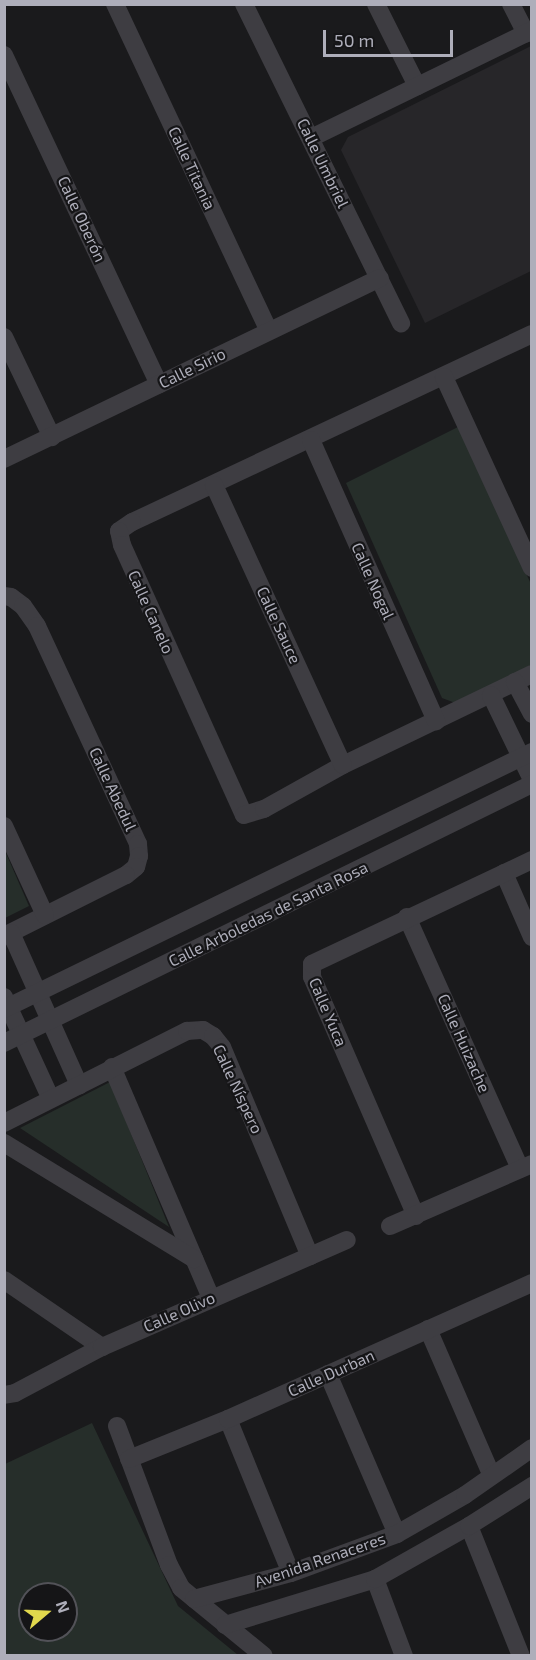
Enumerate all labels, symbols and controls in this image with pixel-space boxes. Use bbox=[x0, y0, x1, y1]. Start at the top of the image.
scale bar bbox=[326, 18, 456, 56]
text: 50 m bbox=[334, 29, 374, 51]
street label: Calle Umbriel bbox=[293, 115, 353, 211]
street label: Calle Titania bbox=[164, 123, 220, 213]
street label: Calle Oberón bbox=[54, 173, 110, 265]
street label: Calle Sirio bbox=[155, 344, 229, 392]
street label: Calle Nogal bbox=[347, 539, 399, 623]
street label: Calle Canelo bbox=[124, 567, 178, 657]
street label: Calle Sauce bbox=[253, 583, 305, 667]
street label: Calle Abedul bbox=[85, 744, 141, 834]
street label: Calle Arboledas de Santa Rosa bbox=[165, 857, 371, 971]
street label: Calle Yuca bbox=[305, 974, 351, 1050]
street label: Calle Huizache bbox=[434, 991, 494, 1095]
street label: Calle Níspero bbox=[209, 1041, 267, 1137]
street label: Calle Olivo bbox=[140, 1288, 218, 1336]
street label: Calle Durban bbox=[285, 1345, 377, 1401]
street label: Avenida Renaceres bbox=[252, 1529, 388, 1591]
north arrow bbox=[18, 1582, 78, 1642]
text: N bbox=[53, 1598, 74, 1615]

